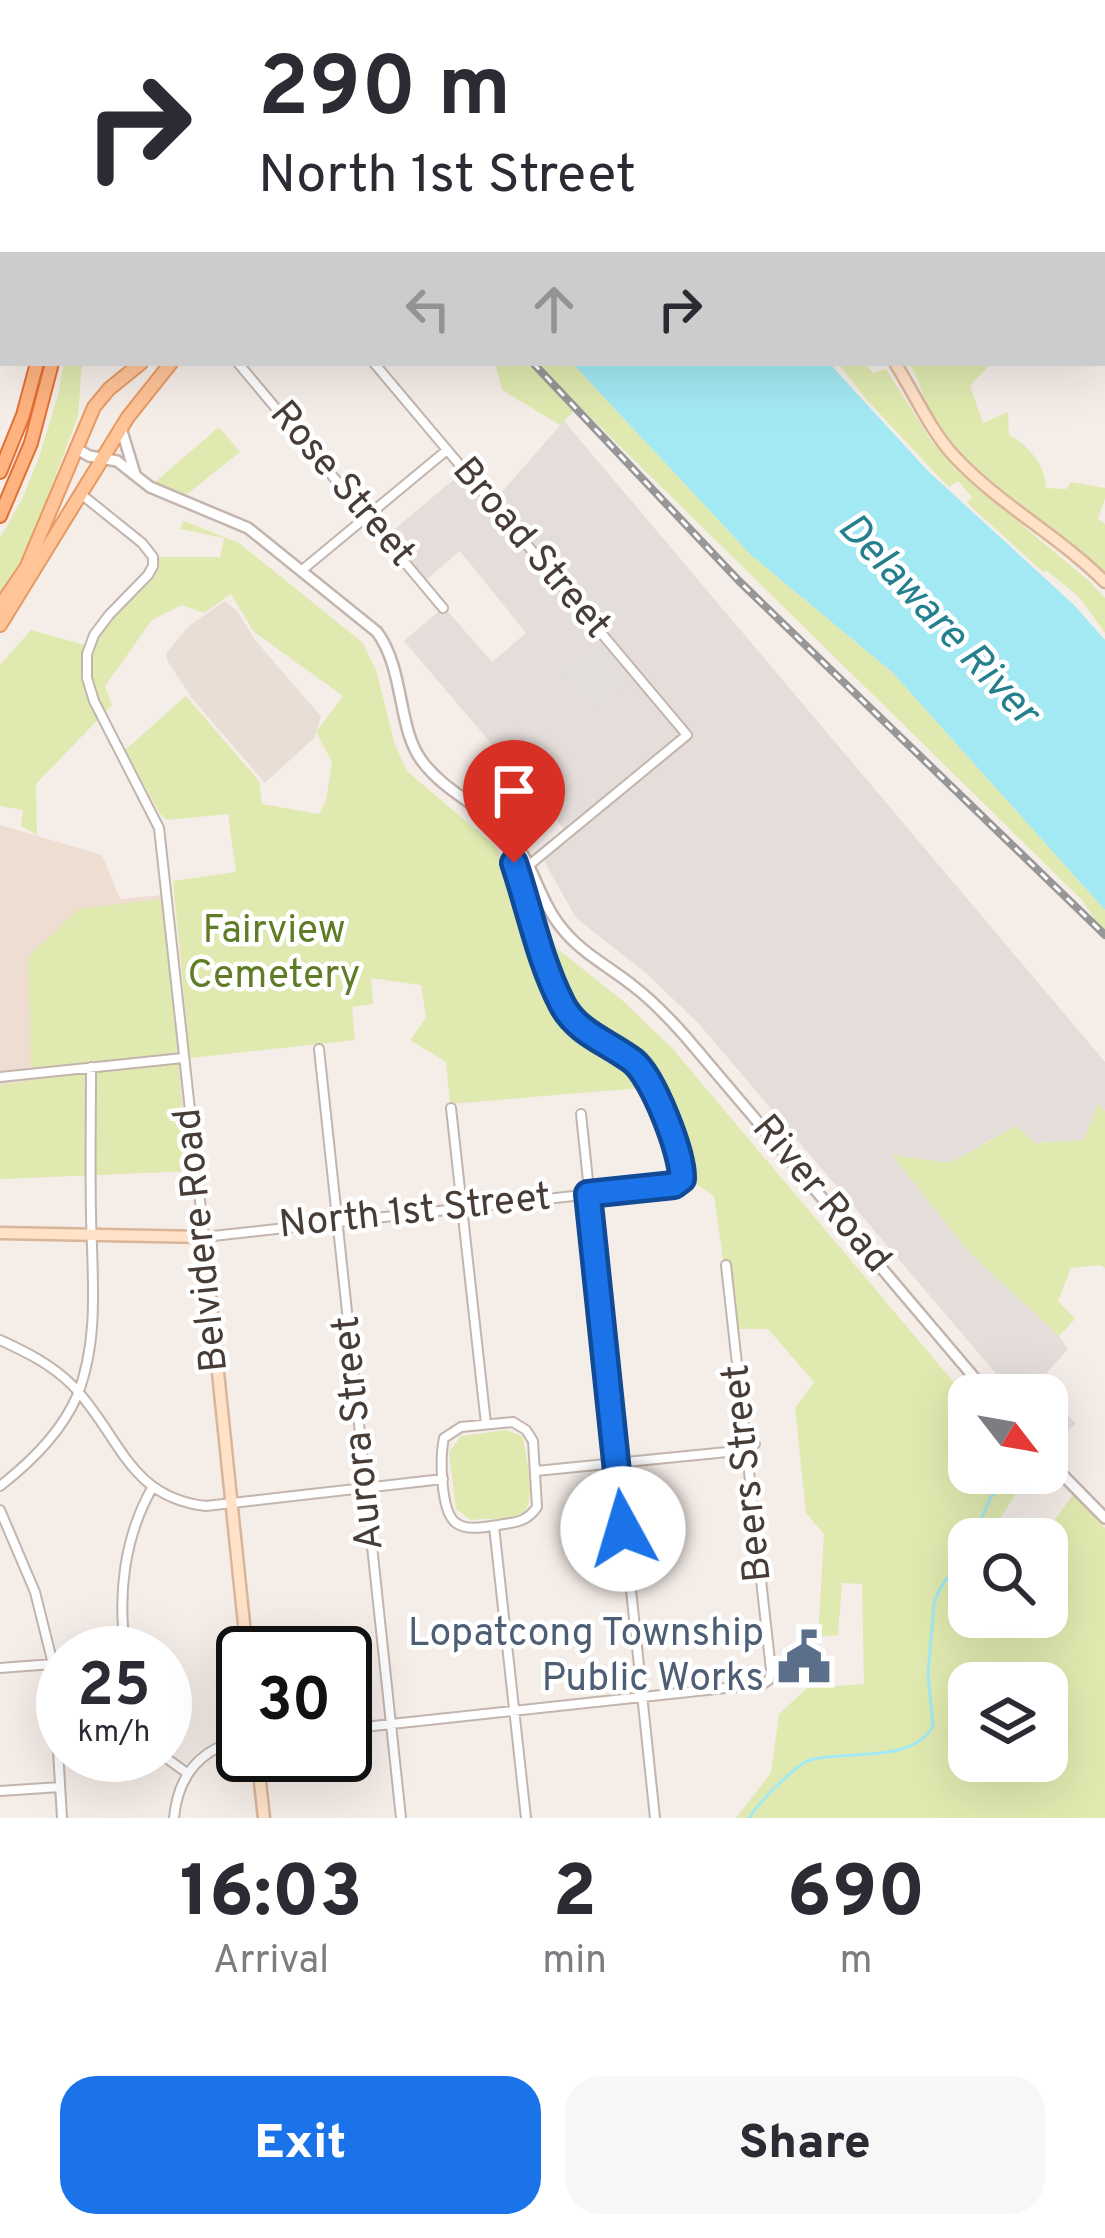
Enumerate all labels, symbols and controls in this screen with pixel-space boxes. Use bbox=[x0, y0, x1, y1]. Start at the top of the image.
text: 290 m bbox=[258, 39, 511, 145]
icon: right bbox=[60, 48, 216, 204]
text: North 1st Street bbox=[258, 143, 636, 212]
icon: left bbox=[395, 276, 461, 342]
icon: ahead bbox=[521, 276, 587, 342]
icon: right bbox=[647, 276, 713, 342]
street label: Rose Street bbox=[257, 392, 425, 578]
street label: Broad Street bbox=[440, 448, 620, 650]
water label: Delaware River bbox=[825, 503, 1051, 741]
pin bbox=[463, 740, 565, 863]
icon: arrive bbox=[481, 758, 547, 824]
park label: Fairview Cemetery bbox=[188, 908, 360, 1002]
street label: Belvidere Road bbox=[165, 1106, 241, 1374]
street label: River Road bbox=[740, 1106, 900, 1284]
street label: North 1st Street bbox=[277, 1174, 553, 1252]
street label: Aurora Street bbox=[323, 1313, 397, 1553]
street label: Beers Street bbox=[713, 1362, 785, 1584]
north arrow bbox=[948, 1374, 1068, 1494]
map controls bbox=[948, 1374, 1068, 1782]
position arrow bbox=[560, 1466, 686, 1592]
button: search bbox=[948, 1518, 1068, 1638]
place label: Lopatcong Township Public Works bbox=[408, 1611, 764, 1705]
speed limit sign: 30 bbox=[216, 1626, 372, 1782]
public building icon: Lopatcong Township Public Works bbox=[775, 1628, 833, 1686]
text: 25 bbox=[77, 1651, 151, 1727]
button: layers bbox=[948, 1662, 1068, 1782]
text: km/h bbox=[78, 1715, 150, 1752]
text: 16:03 bbox=[180, 1850, 363, 1942]
text: 2 bbox=[553, 1850, 597, 1942]
text: 690 bbox=[787, 1850, 925, 1942]
text: Arrival bbox=[213, 1938, 329, 1987]
text: min bbox=[542, 1938, 607, 1987]
text: m bbox=[839, 1938, 873, 1987]
button: Exit bbox=[60, 2076, 541, 2214]
button: Share bbox=[565, 2076, 1045, 2214]

